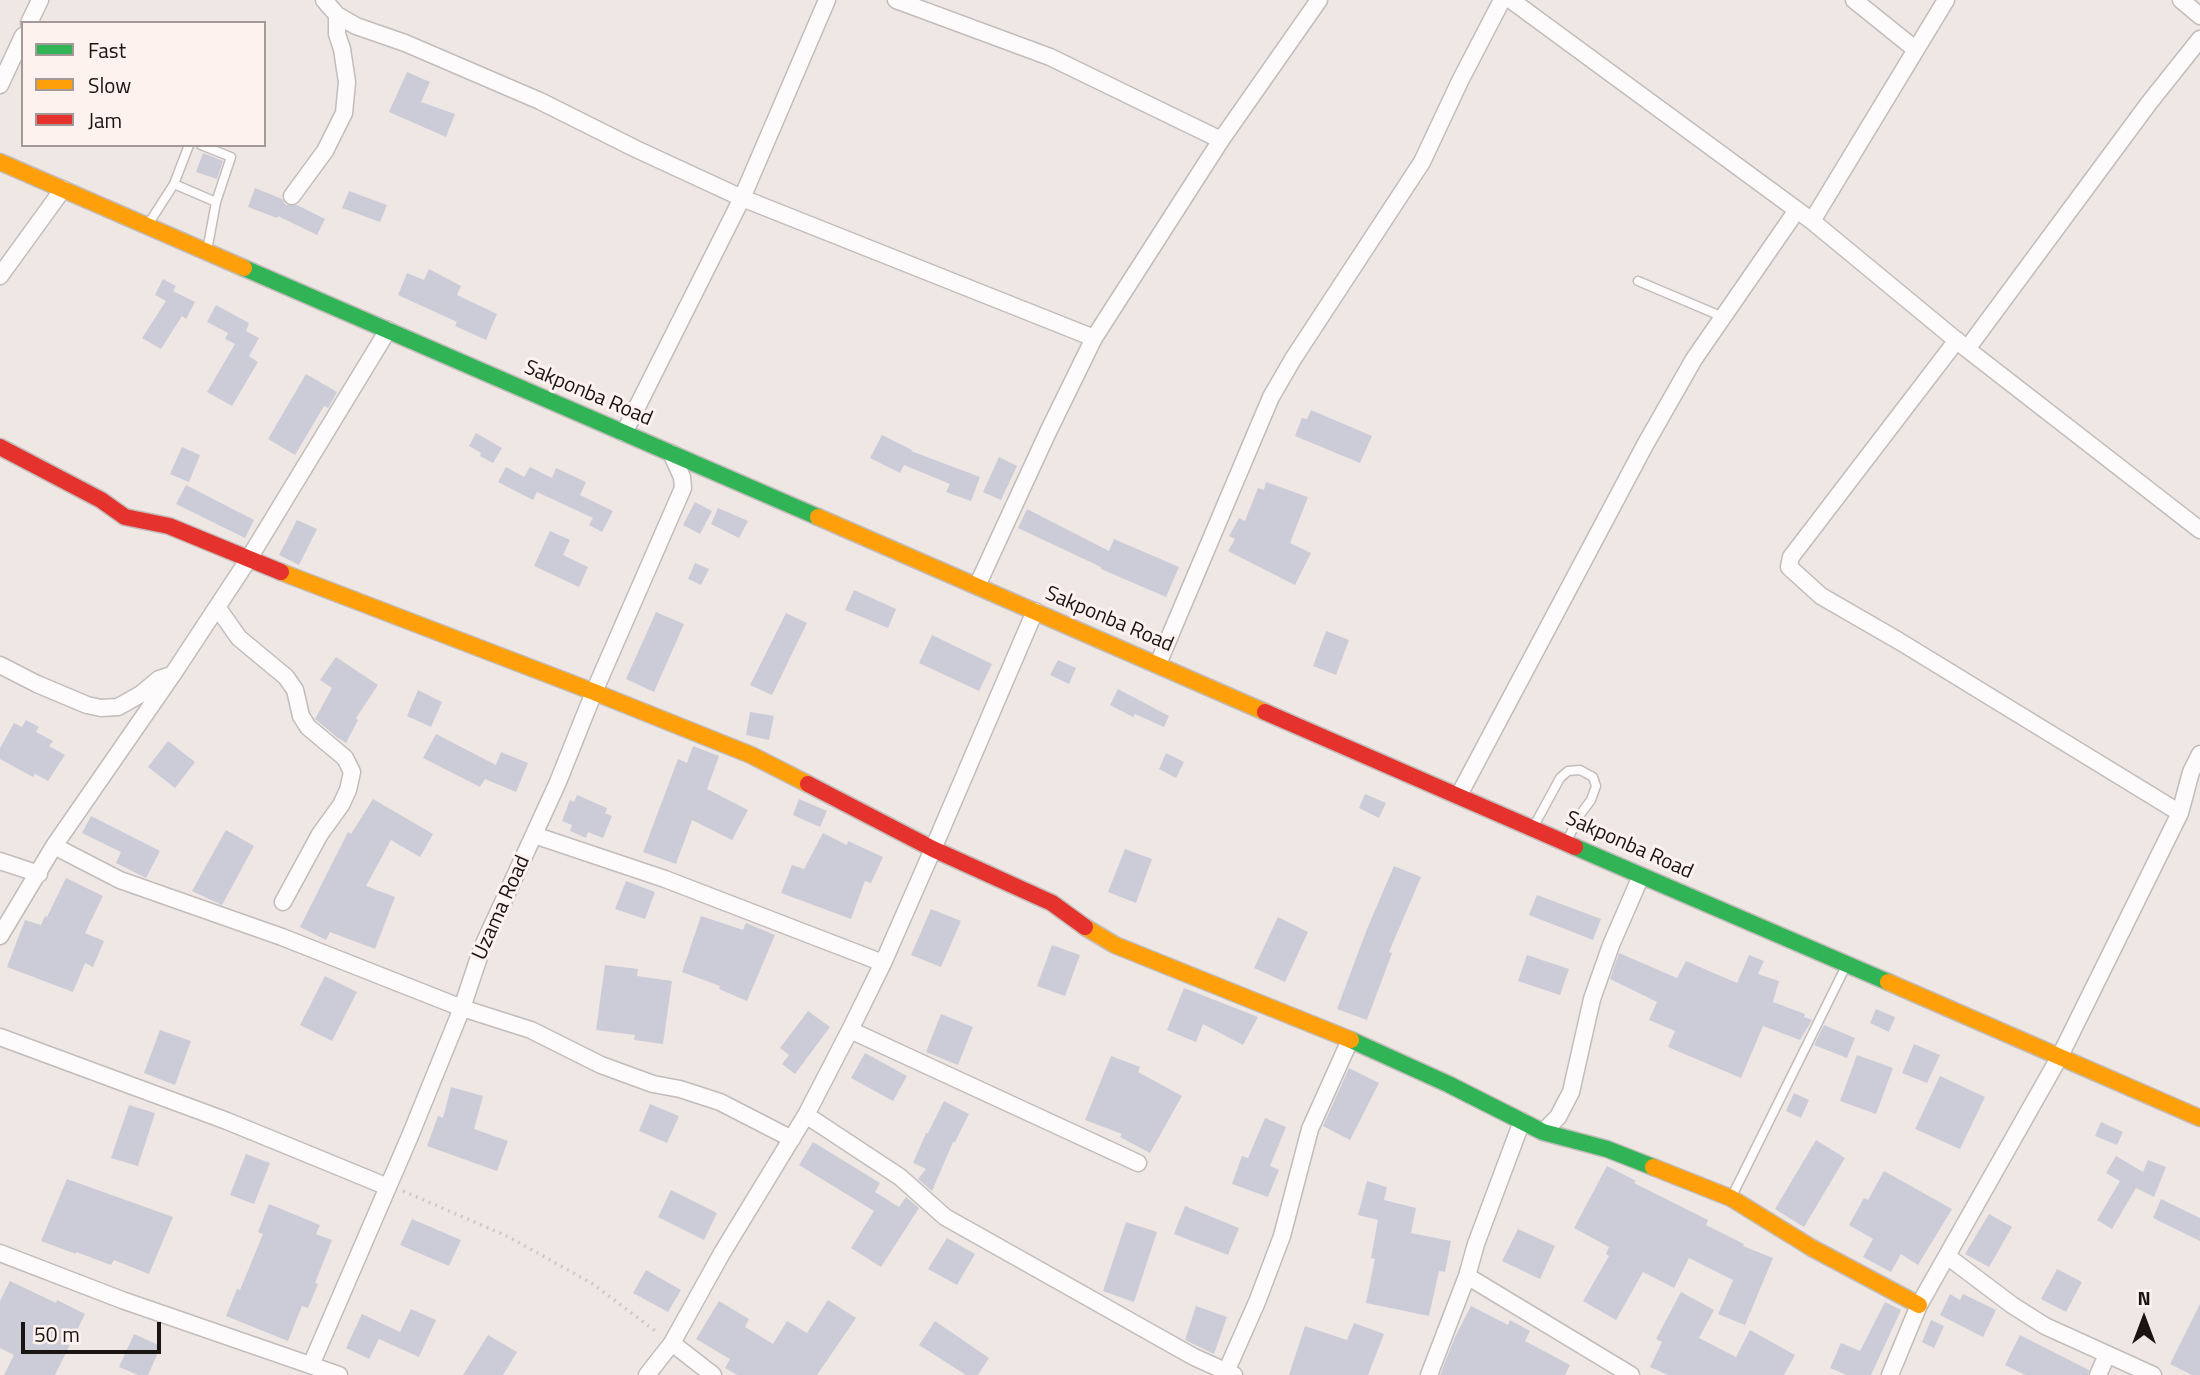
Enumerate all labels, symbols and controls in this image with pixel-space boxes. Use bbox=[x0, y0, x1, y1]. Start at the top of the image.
legend bbox=[21, 21, 266, 147]
text: Fast bbox=[88, 34, 126, 66]
text: Slow bbox=[88, 69, 131, 101]
text: Jam bbox=[88, 104, 122, 136]
street label: Sakponba Road bbox=[520, 356, 656, 432]
street label: Sakponba Road bbox=[1041, 582, 1177, 658]
street label: Sakponba Road bbox=[1561, 807, 1697, 885]
street label: Uzama Road bbox=[468, 852, 536, 964]
text: N bbox=[2137, 1283, 2151, 1312]
north arrow bbox=[2109, 1284, 2179, 1354]
scale bar bbox=[24, 1308, 164, 1352]
text: 50 m bbox=[34, 1318, 80, 1350]

